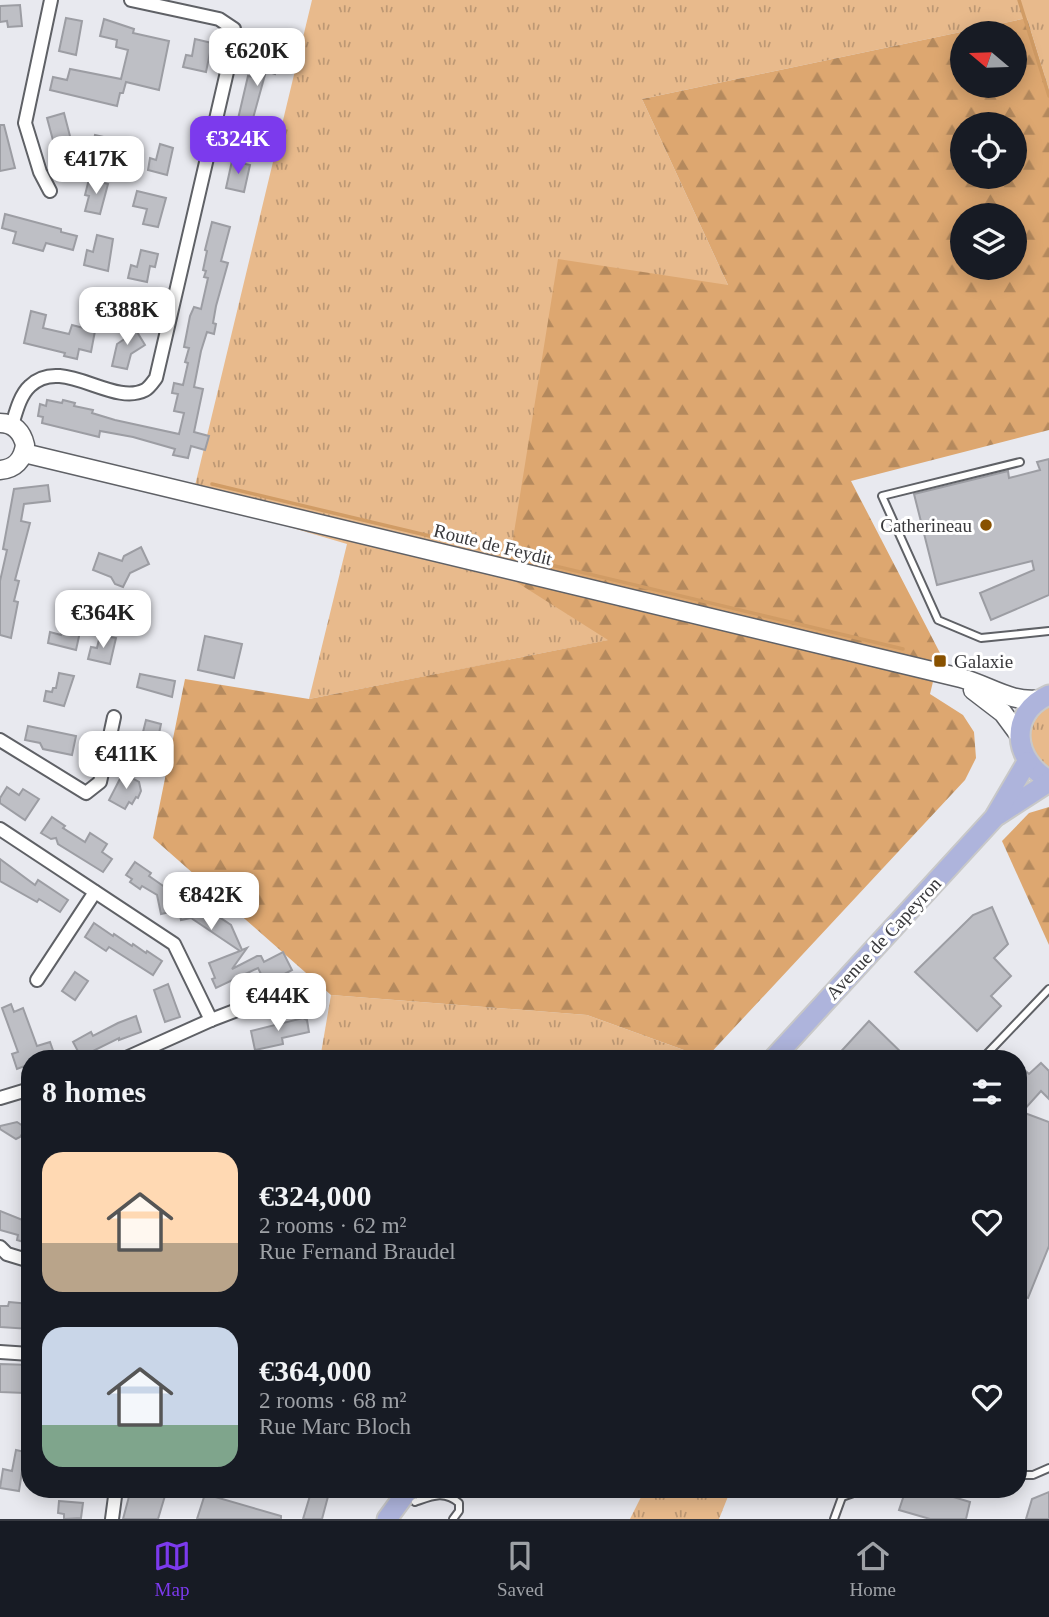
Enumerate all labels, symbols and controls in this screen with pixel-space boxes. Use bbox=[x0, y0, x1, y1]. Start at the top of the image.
north arrow bbox=[950, 21, 1027, 98]
map controls bbox=[950, 21, 1027, 280]
pin: €620K bbox=[208, 28, 306, 88]
text: €620K bbox=[225, 38, 289, 63]
button: locate bbox=[950, 112, 1027, 189]
pin: €324K bbox=[189, 116, 287, 176]
text: €324K bbox=[206, 126, 270, 151]
pin: €417K bbox=[47, 136, 145, 196]
text: €417K bbox=[64, 146, 128, 171]
button: layers bbox=[950, 203, 1027, 280]
pin: €388K bbox=[78, 288, 176, 347]
text: €388K bbox=[95, 297, 159, 322]
place label: Catherineau bbox=[880, 515, 972, 536]
marker: Catherineau bbox=[978, 517, 994, 533]
street label: Route de Feydit bbox=[431, 520, 555, 570]
pin: €364K bbox=[54, 590, 152, 650]
text: €364K bbox=[71, 600, 135, 625]
place label: Galaxie bbox=[954, 651, 1013, 672]
marker: Galaxie bbox=[932, 653, 948, 669]
pin: €411K bbox=[77, 732, 175, 791]
text: €411K bbox=[95, 741, 157, 766]
pin: €842K bbox=[162, 872, 260, 932]
street label: Avenue de Capeyron bbox=[821, 873, 946, 1004]
text: €842K bbox=[179, 882, 243, 907]
pin: €444K bbox=[229, 974, 327, 1033]
text: €444K bbox=[246, 983, 310, 1008]
icon: filters bbox=[968, 1073, 1006, 1111]
text: 8 homes bbox=[42, 1075, 146, 1108]
text: €324,000 bbox=[259, 1179, 372, 1212]
icon: home bbox=[98, 1180, 182, 1264]
icon: heart bbox=[968, 1203, 1006, 1241]
text: 2 rooms · 62 m² bbox=[259, 1213, 406, 1238]
text: Rue Fernand Braudel bbox=[259, 1239, 456, 1264]
text: €364,000 bbox=[259, 1354, 372, 1387]
icon: home bbox=[98, 1355, 182, 1439]
icon: heart bbox=[968, 1378, 1006, 1416]
text: 2 rooms · 68 m² bbox=[259, 1388, 406, 1413]
text: Rue Marc Bloch bbox=[259, 1414, 411, 1439]
tab: Map bbox=[153, 1537, 191, 1601]
tab: Saved bbox=[497, 1537, 543, 1601]
tab: Home bbox=[850, 1537, 896, 1601]

